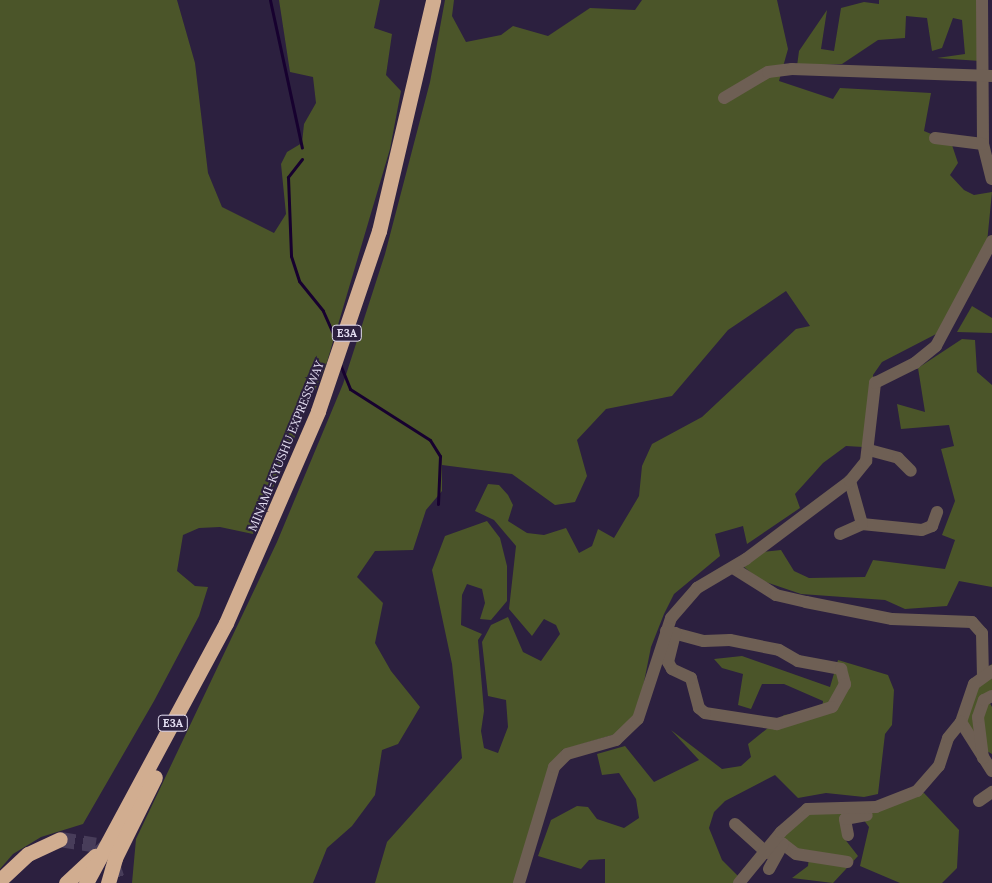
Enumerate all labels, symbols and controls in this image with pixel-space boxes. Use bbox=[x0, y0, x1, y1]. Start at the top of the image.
road number: E3A bbox=[331, 324, 363, 342]
street label: MINAMI-KYUSHU EXPRESSWAY bbox=[245, 359, 327, 533]
road number: E3A bbox=[157, 714, 189, 731]

